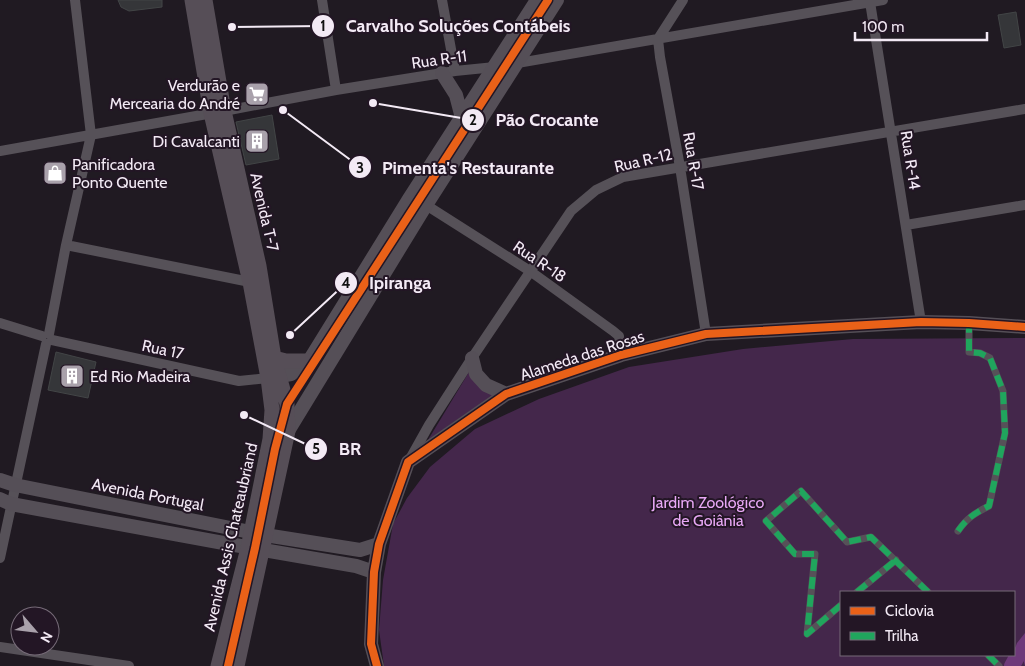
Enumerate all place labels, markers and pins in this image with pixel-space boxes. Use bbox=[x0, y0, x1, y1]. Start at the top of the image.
callout: Carvalho Soluções Contábeis bbox=[310, 10, 580, 43]
place label: Verdurão e Mercearia do André bbox=[109, 76, 240, 113]
supermarket icon: Verdurão e Mercearia do André bbox=[244, 81, 270, 107]
callout: Pão Crocante bbox=[460, 104, 609, 137]
building icon: Di Cavalcanti bbox=[244, 128, 270, 154]
place label: Di Cavalcanti bbox=[153, 132, 240, 151]
callout: Pimenta's Restaurante bbox=[347, 151, 564, 184]
place label: Panificadora Ponto Quente bbox=[72, 155, 167, 192]
shop icon: Panificadora Ponto Quente bbox=[42, 160, 68, 186]
callout: Ipiranga bbox=[334, 266, 441, 299]
building icon: Ed Rio Madeira bbox=[59, 363, 85, 389]
place label: Ed Rio Madeira bbox=[90, 367, 190, 386]
callout: BR bbox=[303, 433, 371, 466]

